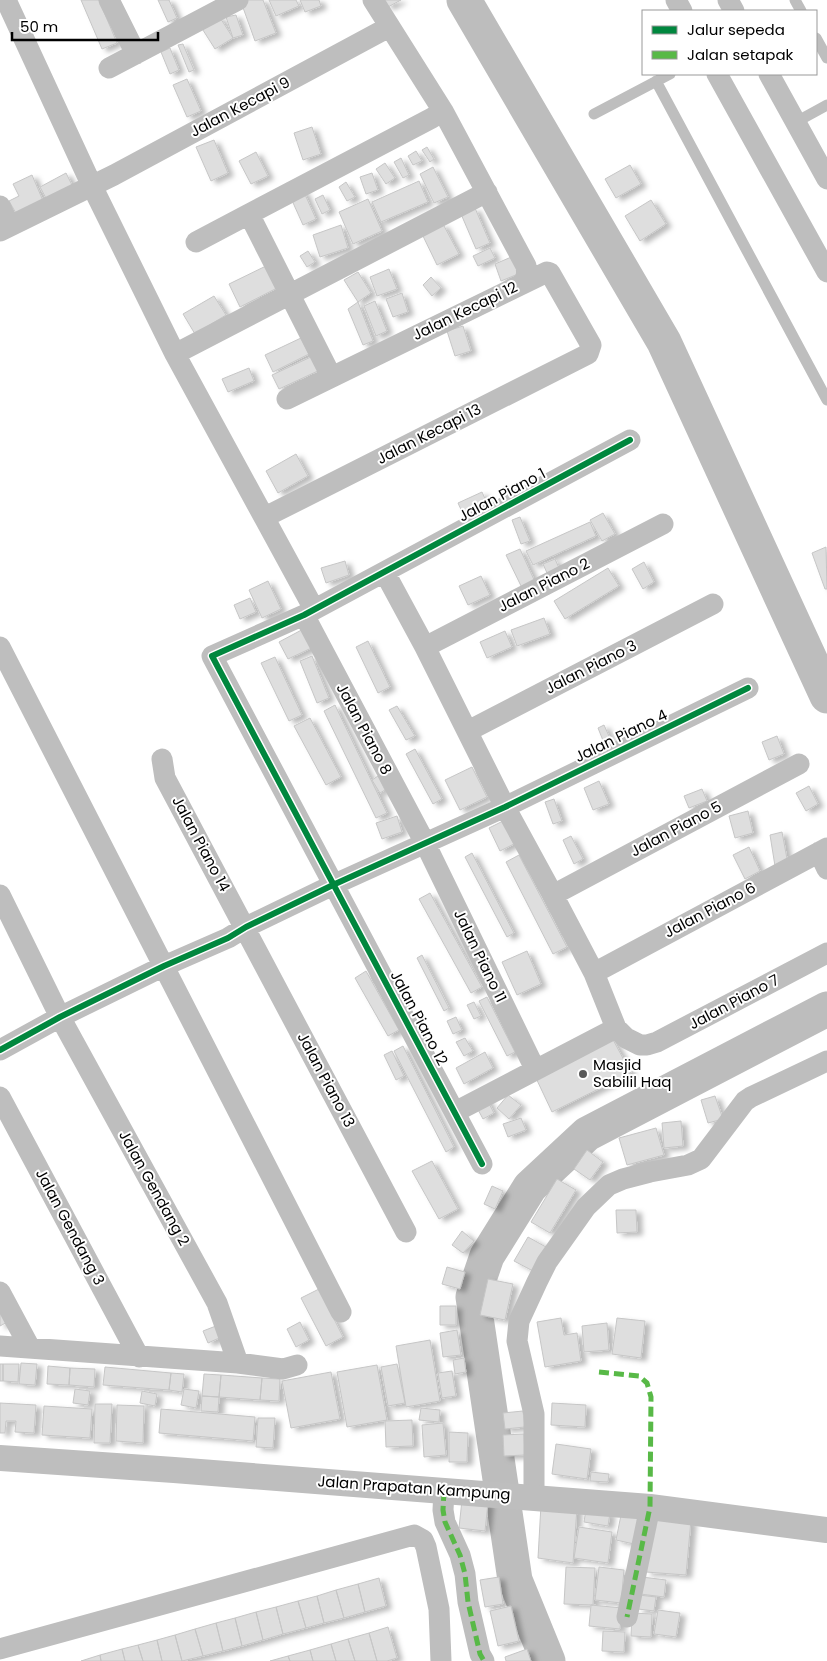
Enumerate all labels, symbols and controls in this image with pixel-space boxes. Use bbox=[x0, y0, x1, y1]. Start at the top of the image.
scale bar bbox=[12, 10, 159, 42]
legend bbox=[642, 10, 817, 75]
text: 50 m bbox=[20, 16, 58, 37]
text: Jalur sepeda bbox=[687, 19, 785, 40]
text: Jalan setapak bbox=[687, 44, 794, 65]
street label: Jalan Kecapi 9 bbox=[186, 71, 293, 142]
street label: Jalan Kecapi 12 bbox=[409, 276, 521, 345]
street label: Jalan Kecapi 13 bbox=[373, 398, 485, 469]
street label: Jalan Piano 1 bbox=[454, 463, 549, 526]
street label: Jalan Piano 2 bbox=[495, 553, 593, 617]
street label: Jalan Piano 3 bbox=[541, 634, 640, 699]
street label: Jalan Piano 8 bbox=[332, 679, 397, 778]
street label: Jalan Piano 4 bbox=[571, 704, 671, 767]
street label: Jalan Piano 14 bbox=[167, 792, 235, 895]
street label: Jalan Piano 5 bbox=[626, 796, 725, 861]
street label: Jalan Piano 6 bbox=[660, 877, 759, 942]
street label: Jalan Piano 11 bbox=[449, 906, 512, 1006]
street label: Jalan Piano 12 bbox=[386, 967, 453, 1069]
street label: Jalan Piano 7 bbox=[685, 969, 783, 1034]
street label: Jalan Piano 13 bbox=[293, 1029, 360, 1131]
place label: Masjid Sabilil Haq bbox=[593, 1054, 672, 1092]
marker: Masjid Sabilil Haq bbox=[577, 1068, 589, 1080]
street label: Jalan Gendang 2 bbox=[114, 1126, 195, 1249]
street label: Jalan Gendang 3 bbox=[31, 1165, 110, 1289]
street label: Jalan Prapatan Kampung bbox=[317, 1470, 511, 1505]

